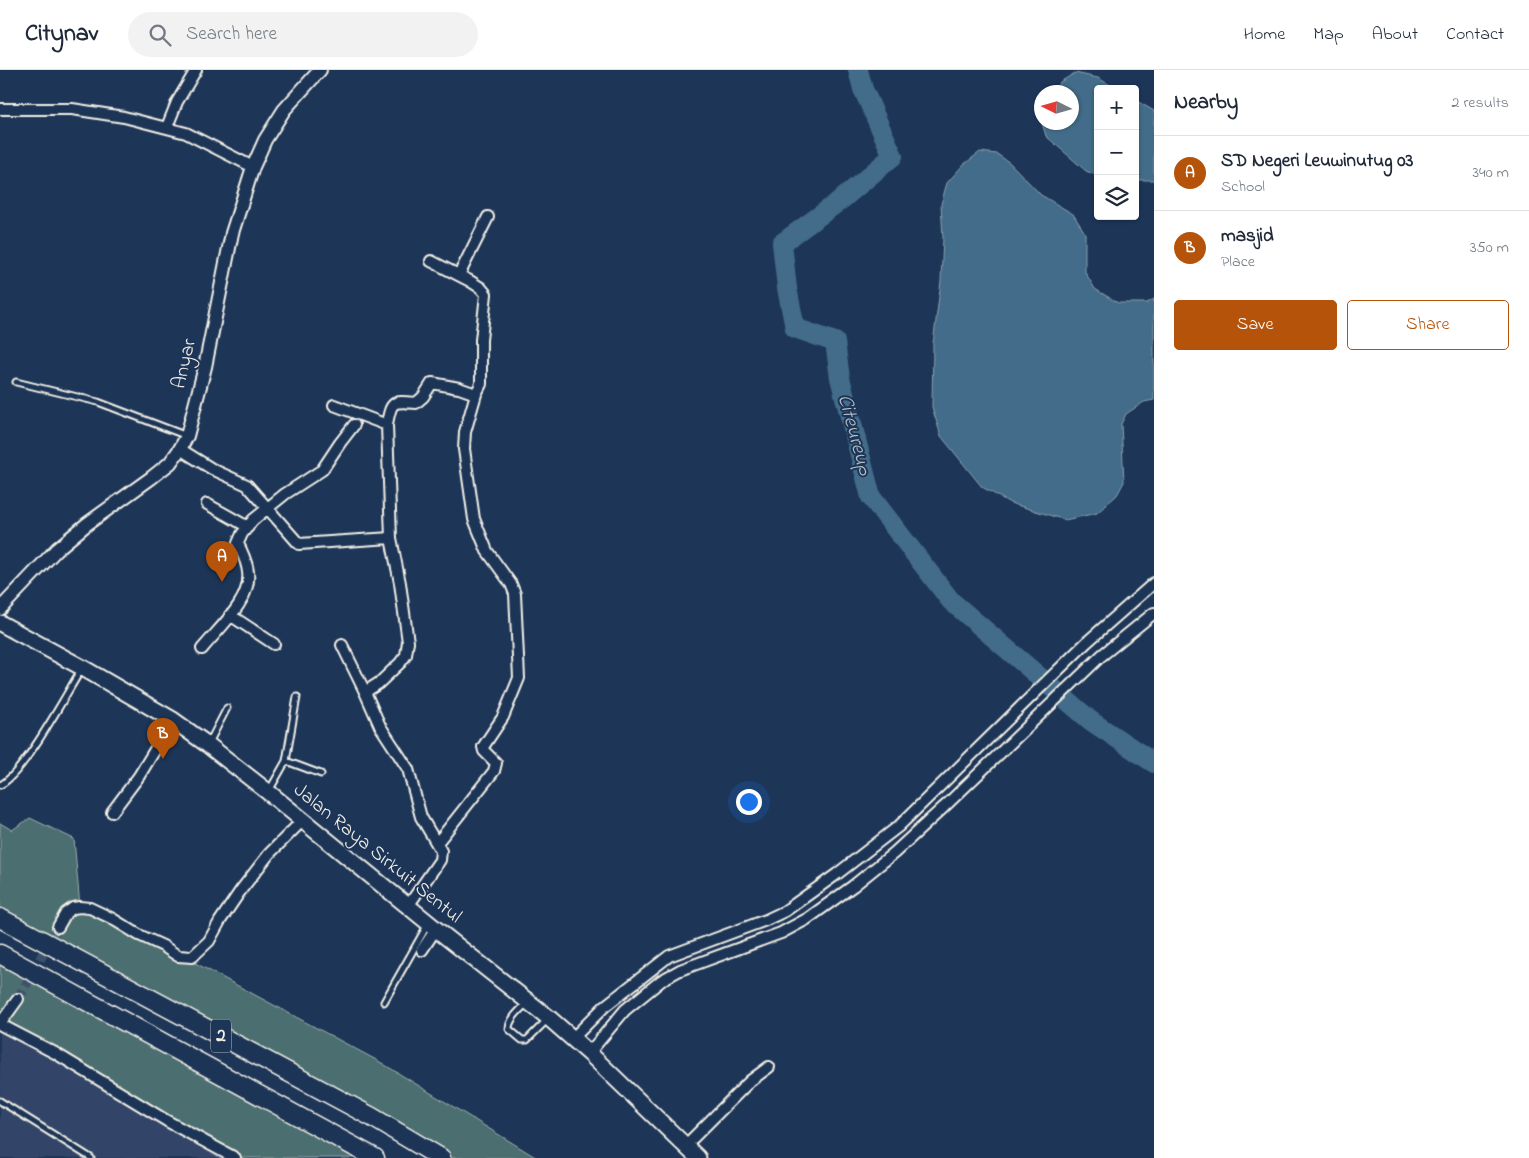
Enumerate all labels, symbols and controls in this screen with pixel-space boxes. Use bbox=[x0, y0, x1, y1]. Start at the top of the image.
search box bbox=[128, 12, 478, 57]
text: Citynav bbox=[25, 17, 98, 52]
icon: search bbox=[146, 21, 174, 49]
text: Search here bbox=[186, 21, 277, 48]
text: Home bbox=[1244, 22, 1285, 48]
text: Map bbox=[1313, 22, 1344, 48]
text: About bbox=[1372, 22, 1418, 48]
text: Contact bbox=[1446, 22, 1504, 48]
north arrow bbox=[1034, 85, 1079, 130]
map controls bbox=[1094, 85, 1139, 220]
button: + bbox=[1094, 85, 1139, 130]
text: Nearby bbox=[1174, 88, 1238, 118]
text: 2 results bbox=[1451, 91, 1509, 115]
button: − bbox=[1094, 130, 1139, 175]
text: SD Negeri Leuwinutug 03 bbox=[1221, 148, 1413, 175]
text: A bbox=[1185, 161, 1195, 185]
text: 340 m bbox=[1472, 161, 1509, 185]
button: layers bbox=[1094, 175, 1139, 220]
text: School bbox=[1221, 175, 1265, 199]
text: masjid bbox=[1221, 223, 1274, 250]
text: B bbox=[1185, 236, 1195, 260]
text: 350 m bbox=[1470, 236, 1509, 260]
text: Place bbox=[1221, 250, 1255, 274]
button: Save bbox=[1174, 300, 1337, 350]
button: Share bbox=[1347, 300, 1509, 350]
street label: Anyar bbox=[165, 335, 205, 392]
water label: Citeureup bbox=[829, 391, 879, 480]
pin: A bbox=[206, 541, 238, 582]
pin: B bbox=[147, 718, 179, 759]
street label: Jalan Raya Sirkuit Sentul bbox=[286, 777, 468, 931]
your location bbox=[736, 789, 762, 815]
road number: 2 bbox=[211, 1019, 231, 1052]

